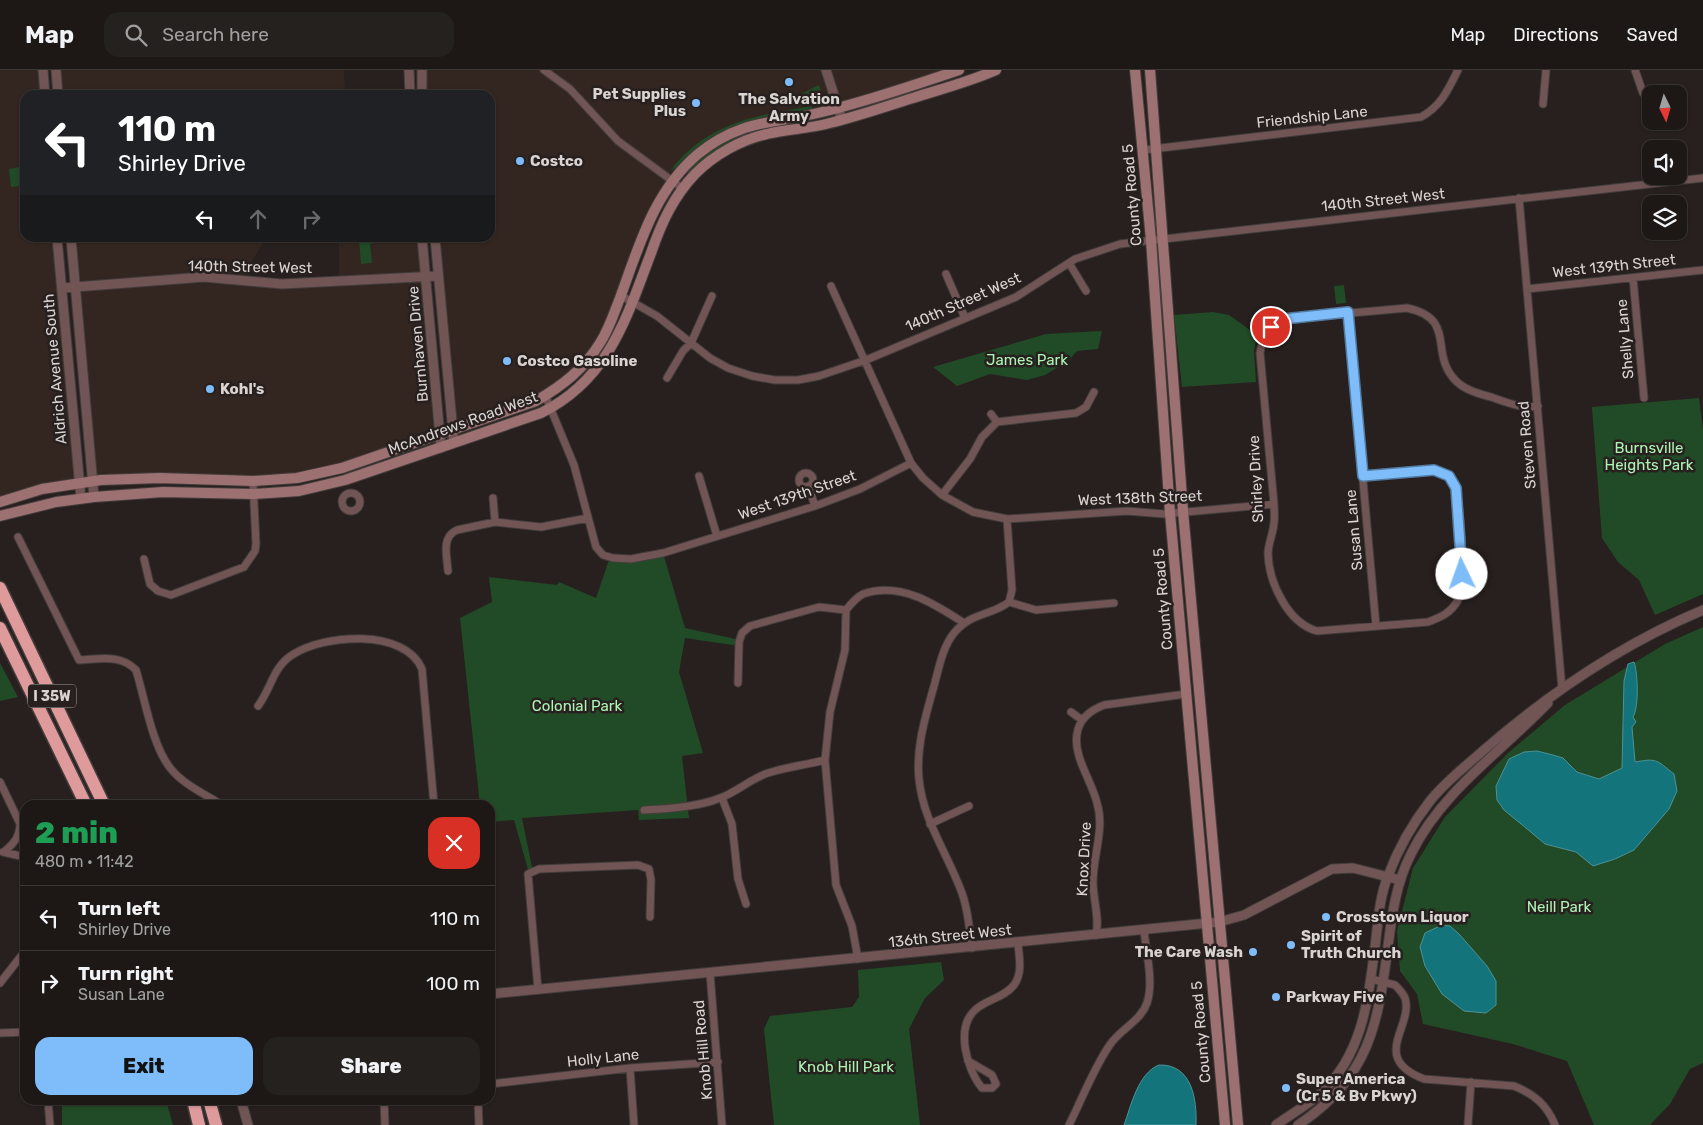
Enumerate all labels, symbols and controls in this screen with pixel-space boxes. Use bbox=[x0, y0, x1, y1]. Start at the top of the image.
search box bbox=[104, 12, 454, 57]
text: Map bbox=[25, 21, 74, 49]
icon: search bbox=[122, 21, 150, 49]
text: Search here bbox=[162, 23, 269, 46]
text: Map bbox=[1450, 24, 1485, 46]
text: Directions bbox=[1513, 24, 1599, 46]
text: Saved bbox=[1627, 24, 1678, 46]
marker: The Salvation Army bbox=[783, 76, 795, 88]
place label: Pet Supplies Plus bbox=[593, 85, 686, 120]
north arrow bbox=[1642, 85, 1688, 130]
map controls bbox=[1642, 85, 1687, 240]
place label: The Salvation Army bbox=[738, 90, 840, 125]
marker: Pet Supplies Plus bbox=[690, 97, 702, 109]
street label: Friendship Lane bbox=[1256, 102, 1368, 132]
text: 110 m bbox=[118, 108, 216, 150]
icon: left bbox=[35, 110, 100, 175]
button: sound bbox=[1642, 140, 1687, 185]
street label: County Road 5 bbox=[1119, 143, 1145, 247]
text: Shirley Drive bbox=[118, 150, 246, 177]
place label: Costco bbox=[530, 152, 583, 170]
marker: Costco bbox=[514, 155, 526, 167]
street label: 140th Street West bbox=[1320, 185, 1446, 215]
button: layers bbox=[1642, 195, 1687, 240]
icon: left bbox=[191, 205, 219, 233]
icon: ahead bbox=[244, 205, 272, 233]
icon: right bbox=[297, 205, 325, 233]
street label: West 139th Street bbox=[1552, 251, 1677, 281]
street label: 140th Street West bbox=[188, 257, 312, 277]
street label: 140th Street West bbox=[903, 268, 1024, 336]
street label: Burnhaven Drive bbox=[404, 285, 432, 403]
street label: Aldrich Avenue South bbox=[39, 293, 71, 445]
street label: Shelly Lane bbox=[1613, 298, 1637, 380]
pin bbox=[1250, 306, 1292, 348]
icon: arrive bbox=[1257, 313, 1285, 341]
park label: James Park bbox=[986, 351, 1068, 369]
place label: Costco Gasoline bbox=[517, 352, 638, 370]
marker: Costco Gasoline bbox=[501, 355, 513, 367]
place label: Kohl's bbox=[220, 380, 264, 398]
marker: Kohl's bbox=[204, 383, 216, 395]
street label: McAndrews Road West bbox=[386, 388, 540, 458]
street label: Steven Road bbox=[1514, 400, 1540, 490]
street label: Shirley Drive bbox=[1245, 435, 1267, 523]
park label: Burnsville Heights Park bbox=[1604, 439, 1694, 474]
street label: West 139th Street bbox=[736, 466, 859, 524]
street label: West 138th Street bbox=[1078, 487, 1203, 509]
street label: Susan Lane bbox=[1341, 489, 1367, 571]
street label: County Road 5 bbox=[1150, 547, 1176, 651]
position arrow bbox=[1435, 547, 1487, 599]
road number: I 35W bbox=[28, 684, 76, 708]
park label: Colonial Park bbox=[532, 697, 622, 715]
text: 2 min bbox=[35, 815, 118, 851]
button: close bbox=[428, 817, 480, 869]
street label: Knox Drive bbox=[1073, 821, 1095, 897]
text: 480 m · 11:42 bbox=[35, 852, 134, 871]
text: Turn left bbox=[78, 897, 160, 920]
park label: Neill Park bbox=[1527, 898, 1592, 916]
icon: left bbox=[35, 904, 63, 932]
text: 110 m bbox=[430, 907, 480, 930]
place label: Crosstown Liquor bbox=[1336, 908, 1469, 926]
marker: Crosstown Liquor bbox=[1320, 911, 1332, 923]
text: Shirley Drive bbox=[78, 920, 171, 939]
street label: 136th Street West bbox=[888, 921, 1013, 951]
place label: Spirit of Truth Church bbox=[1301, 927, 1401, 962]
marker: Spirit of Truth Church bbox=[1285, 939, 1297, 951]
place label: The Care Wash bbox=[1135, 943, 1243, 961]
marker: The Care Wash bbox=[1247, 946, 1259, 958]
text: Turn right bbox=[78, 962, 173, 985]
icon: right bbox=[35, 969, 63, 997]
text: 100 m bbox=[426, 972, 480, 995]
street label: County Road 5 bbox=[1188, 980, 1214, 1084]
text: Susan Lane bbox=[78, 985, 165, 1004]
place label: Parkway Five bbox=[1286, 988, 1384, 1006]
marker: Parkway Five bbox=[1270, 991, 1282, 1003]
street label: Knob Hill Road bbox=[690, 999, 716, 1101]
button: Exit bbox=[35, 1037, 253, 1095]
button: Share bbox=[263, 1037, 480, 1095]
street label: Holly Lane bbox=[566, 1045, 640, 1071]
park label: Knob Hill Park bbox=[798, 1058, 894, 1076]
place label: Super America (Cr 5 & Bv Pkwy) bbox=[1296, 1070, 1417, 1105]
marker: Super America (Cr 5 & Bv Pkwy) bbox=[1280, 1082, 1292, 1094]

